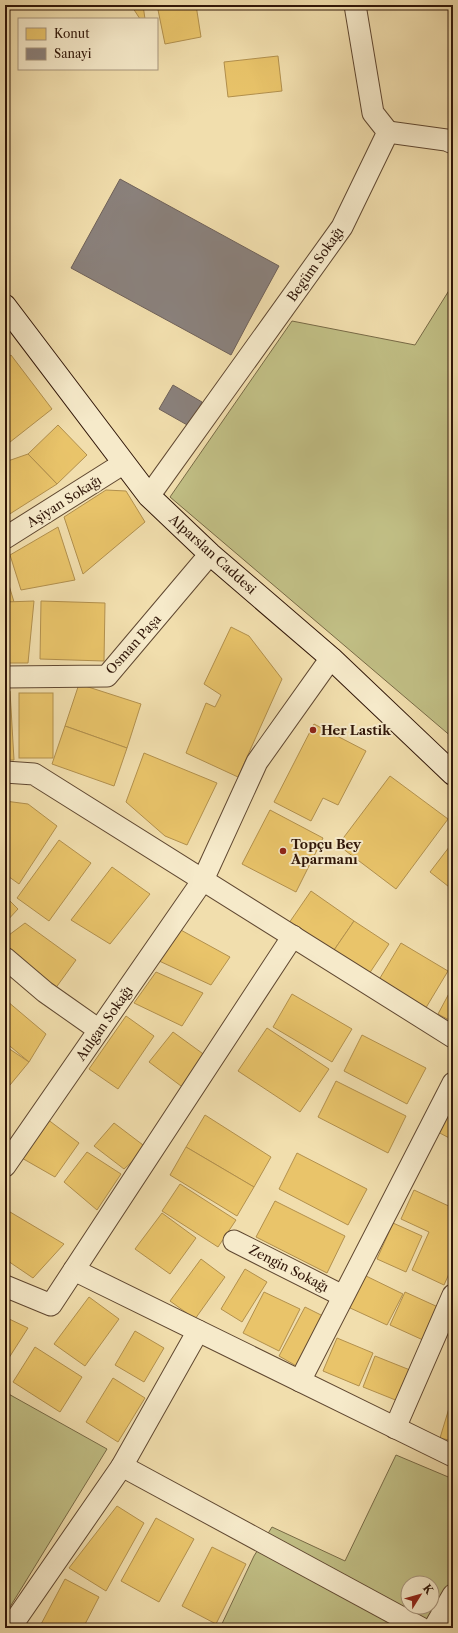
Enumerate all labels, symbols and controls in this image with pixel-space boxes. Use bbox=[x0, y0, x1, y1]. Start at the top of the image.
legend bbox=[18, 18, 158, 70]
text: Konut bbox=[54, 26, 90, 41]
text: Sanayi bbox=[54, 46, 92, 61]
street label: Begüm Sokağı bbox=[283, 224, 347, 304]
street label: Aşiyan Sokağı bbox=[23, 472, 104, 531]
street label: Alparslan Caddesi bbox=[165, 510, 260, 597]
street label: Osman Paşa bbox=[102, 611, 164, 677]
place label: Her Lastik bbox=[321, 722, 391, 738]
marker: Her Lastik bbox=[308, 725, 318, 735]
place label: Topçu Bey Aparmanı bbox=[290, 836, 362, 867]
marker: Topçu Bey Aparmanı bbox=[278, 846, 288, 856]
street label: Atılgan Sokağı bbox=[72, 982, 136, 1064]
street label: Zengin Sokağı bbox=[247, 1241, 332, 1295]
north arrow bbox=[400, 1575, 440, 1615]
text: K bbox=[420, 1581, 437, 1598]

